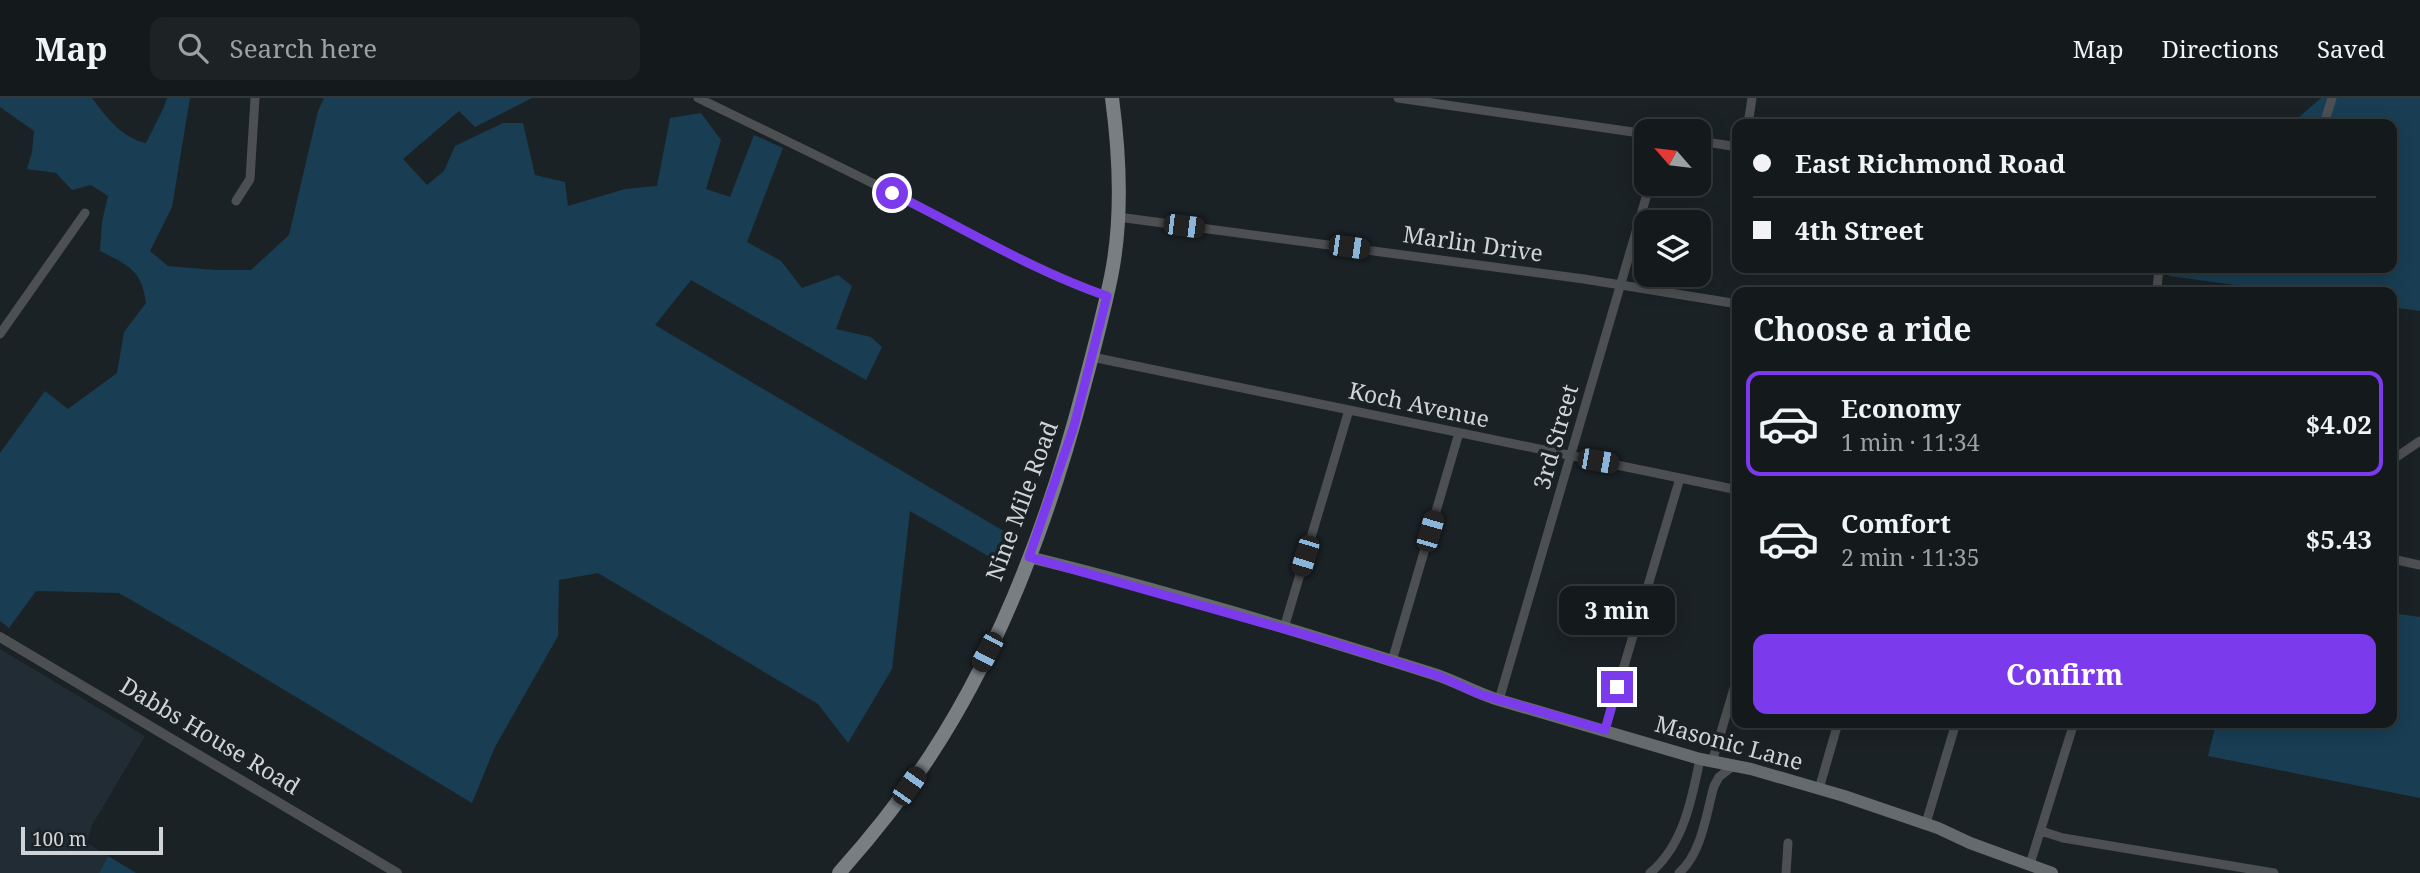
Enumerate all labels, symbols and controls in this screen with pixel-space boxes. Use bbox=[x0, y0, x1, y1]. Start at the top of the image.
search box bbox=[150, 17, 640, 80]
text: Map bbox=[35, 26, 108, 71]
icon: search bbox=[174, 29, 212, 67]
text: Search here bbox=[230, 30, 377, 66]
text: Map bbox=[2073, 32, 2124, 65]
text: Directions bbox=[2162, 32, 2279, 65]
text: Saved bbox=[2317, 32, 2385, 65]
north arrow bbox=[1634, 119, 1712, 196]
map controls bbox=[1634, 119, 1711, 287]
text: East Richmond Road bbox=[1795, 145, 2066, 181]
route start bbox=[876, 177, 908, 209]
button: layers bbox=[1634, 210, 1711, 287]
text: 4th Street bbox=[1795, 212, 1924, 248]
car bbox=[1162, 213, 1207, 239]
street label: Marlin Drive bbox=[1401, 217, 1545, 269]
car bbox=[1327, 234, 1372, 260]
text: Choose a ride bbox=[1753, 307, 1972, 350]
street label: Koch Avenue bbox=[1346, 374, 1492, 435]
street label: 3rd Street bbox=[1525, 380, 1585, 493]
text: Economy bbox=[1841, 390, 1961, 426]
icon: car bbox=[1757, 392, 1820, 455]
text: $4.02 bbox=[2306, 406, 2372, 442]
street label: Nine Mile Road bbox=[977, 416, 1065, 585]
text: 1 min · 11:34 bbox=[1841, 426, 1979, 458]
car bbox=[1576, 447, 1621, 475]
text: Comfort bbox=[1841, 505, 1951, 541]
icon: car bbox=[1757, 507, 1820, 570]
car bbox=[1415, 508, 1446, 554]
text: $5.43 bbox=[2306, 521, 2372, 557]
car bbox=[1289, 533, 1322, 579]
text: 2 min · 11:35 bbox=[1841, 541, 1979, 573]
callout: 3 min bbox=[1559, 586, 1675, 634]
text: 3 min bbox=[1584, 594, 1650, 626]
car bbox=[968, 629, 1007, 675]
button: Confirm bbox=[1753, 634, 2376, 714]
street label: Dabbs House Road bbox=[115, 669, 306, 802]
route end bbox=[1601, 671, 1633, 703]
street label: Masonic Lane bbox=[1652, 707, 1807, 777]
car bbox=[889, 763, 930, 809]
scale bar bbox=[21, 824, 163, 856]
text: 100 m bbox=[32, 826, 87, 852]

